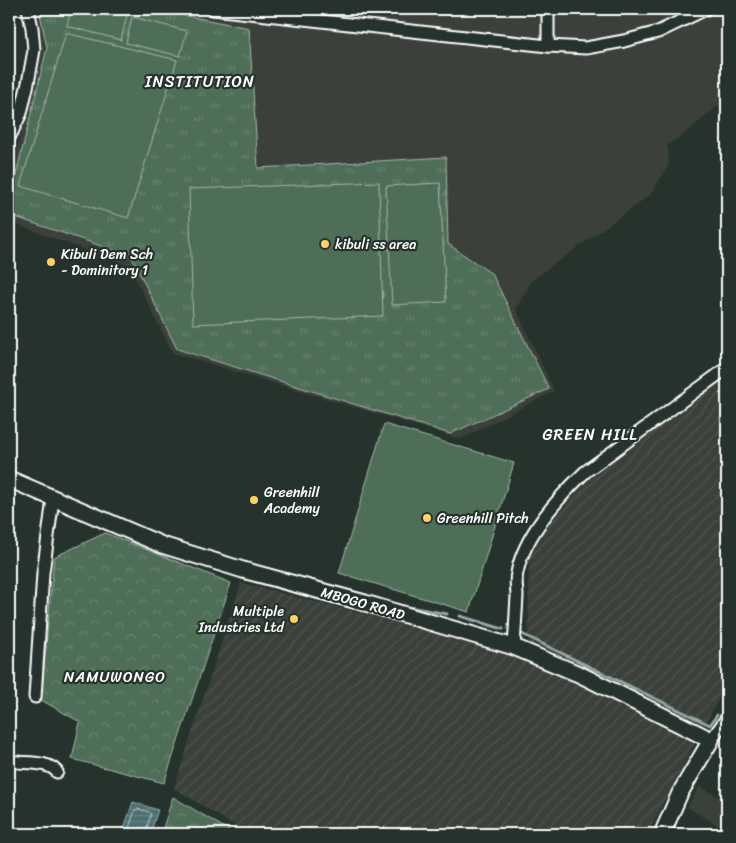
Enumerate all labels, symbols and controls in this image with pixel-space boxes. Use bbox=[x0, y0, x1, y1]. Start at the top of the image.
district label: INSTITUTION bbox=[144, 67, 255, 96]
place label: kibuli ss area bbox=[335, 232, 416, 257]
marker: kibuli ss area bbox=[319, 238, 331, 250]
place label: Kibuli Dem Sch - Dominitory 1 bbox=[61, 242, 153, 283]
marker: Kibuli Dem Sch - Dominitory 1 bbox=[45, 256, 57, 268]
district label: GREEN HILL bbox=[542, 420, 638, 449]
place label: Greenhill Academy bbox=[263, 480, 321, 521]
marker: Greenhill Academy bbox=[248, 494, 260, 506]
place label: Greenhill Pitch bbox=[437, 506, 529, 531]
marker: Greenhill Pitch bbox=[421, 512, 433, 524]
street label: MBOGO ROAD bbox=[318, 580, 408, 628]
place label: Multiple Industries Ltd bbox=[197, 599, 286, 640]
marker: Multiple Industries Ltd bbox=[288, 613, 300, 625]
district label: NAMUWONGO bbox=[64, 664, 166, 690]

